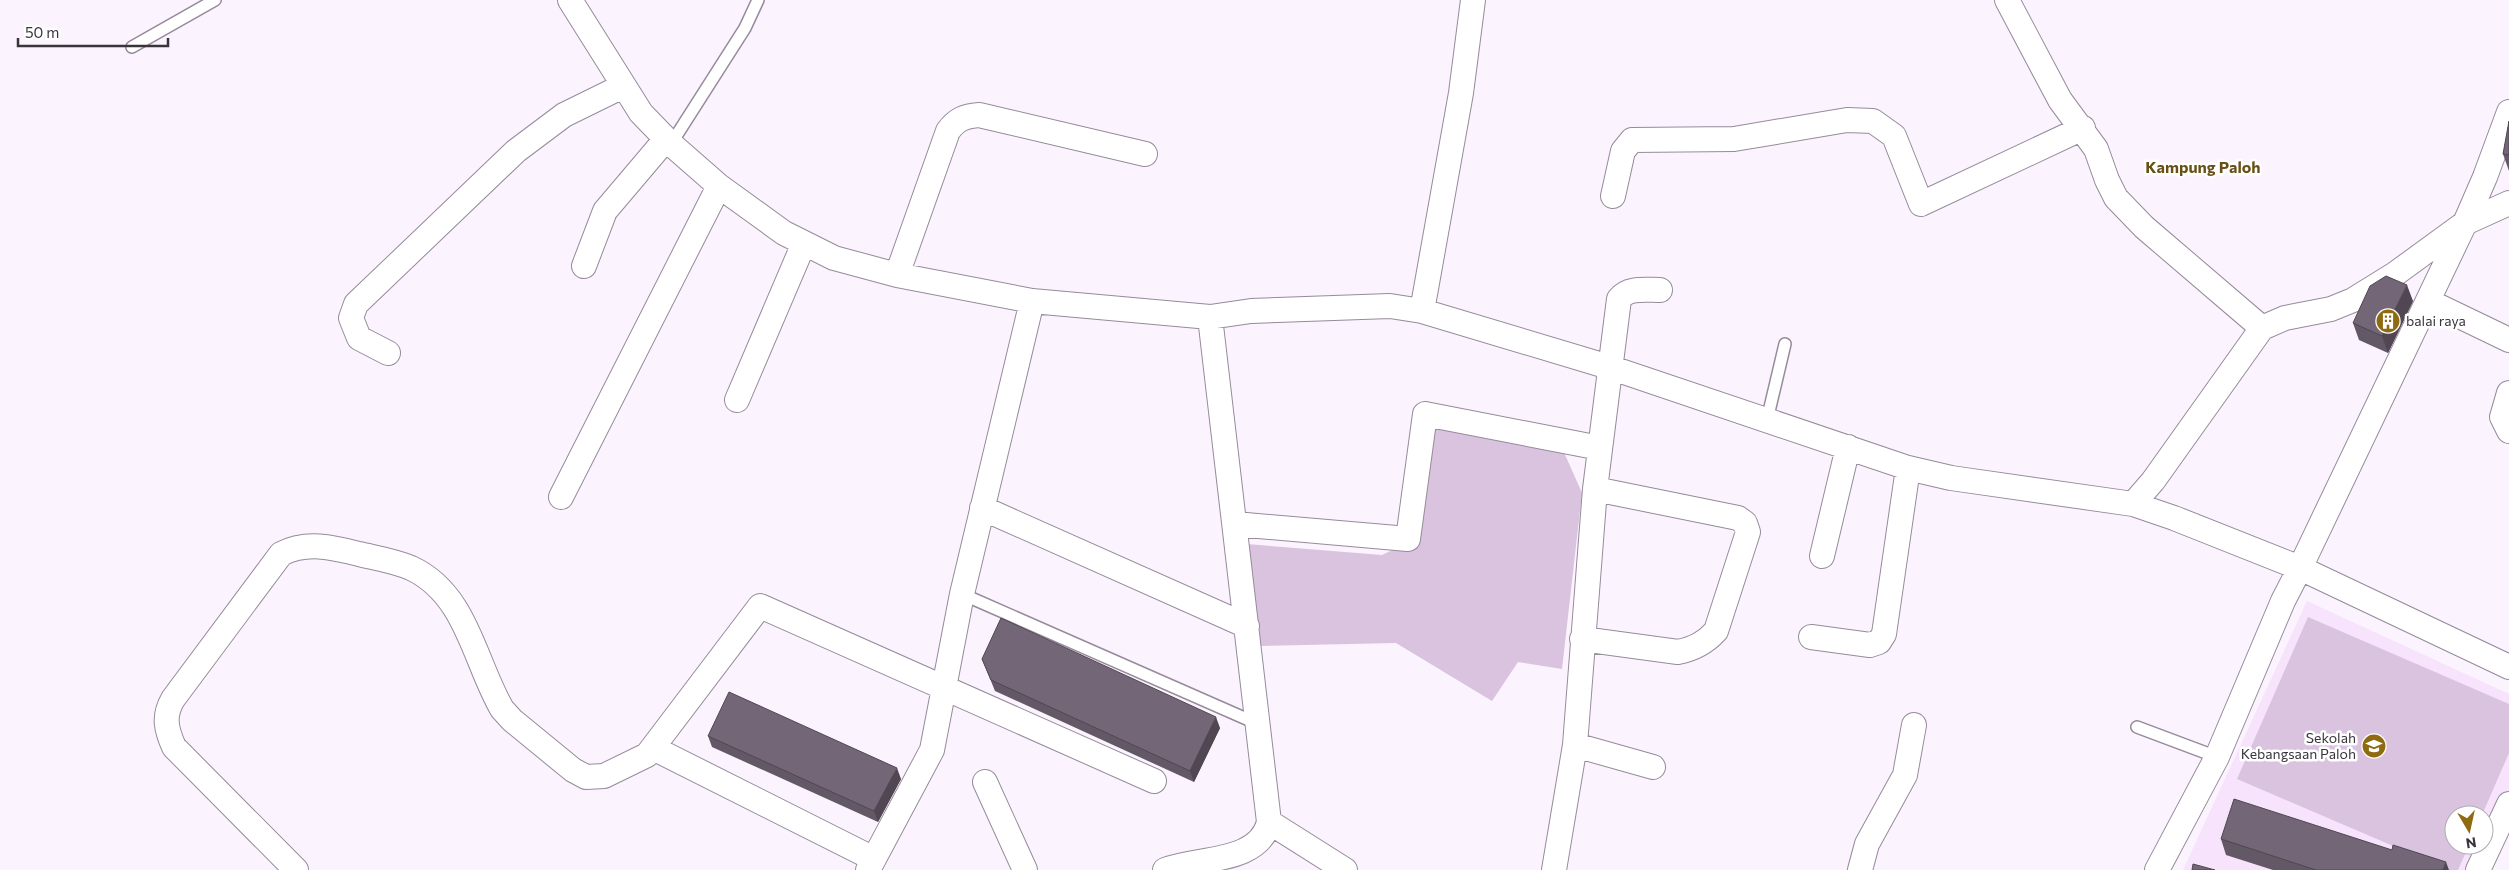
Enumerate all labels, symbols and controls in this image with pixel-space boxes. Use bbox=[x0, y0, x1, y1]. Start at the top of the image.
scale bar bbox=[18, 15, 168, 47]
text: 50 m bbox=[25, 23, 59, 41]
district label: Kampung Paloh bbox=[2145, 157, 2261, 176]
building icon: balai raya bbox=[2375, 308, 2401, 334]
place label: balai raya bbox=[2406, 312, 2466, 329]
place label: Sekolah Kebangsaan Paloh bbox=[2241, 729, 2356, 762]
school or university icon: Sekolah Kebangsaan Paloh bbox=[2361, 733, 2387, 759]
north arrow bbox=[2444, 805, 2494, 855]
text: N bbox=[2465, 834, 2478, 853]

